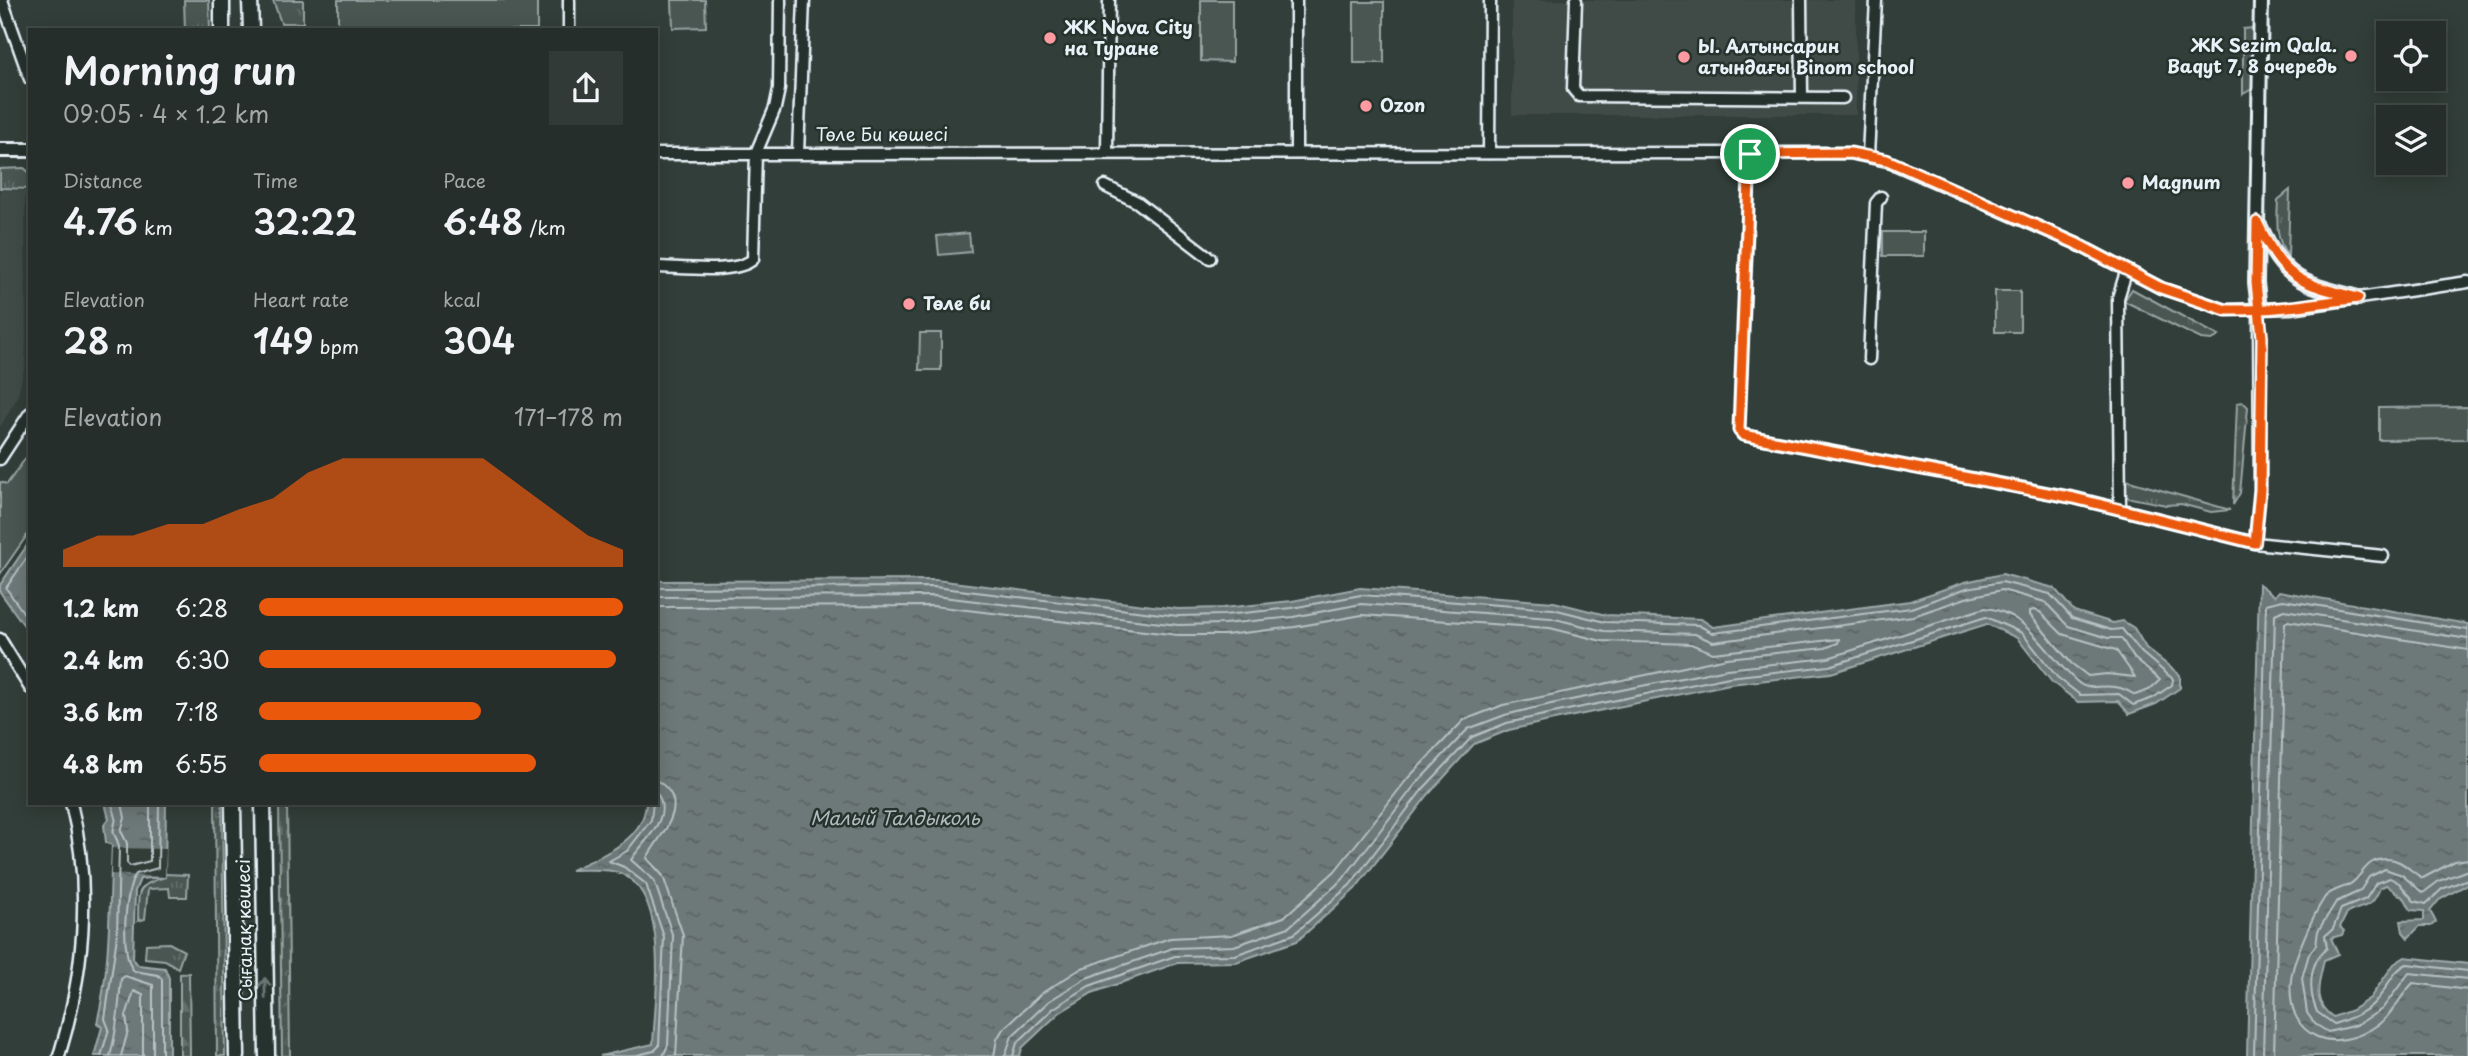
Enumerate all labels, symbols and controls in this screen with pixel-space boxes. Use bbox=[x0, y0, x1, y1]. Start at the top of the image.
place label: ЖК Nova City на Туране bbox=[1063, 13, 1193, 61]
map controls bbox=[2376, 21, 2446, 175]
button: locate bbox=[2376, 21, 2446, 91]
marker: ЖК Nova City на Туране bbox=[1042, 30, 1058, 46]
place label: ЖК Sezim Qala. Baqyt 7, 8 очередь bbox=[2167, 31, 2337, 79]
place label: Ы. Алтынсарин атындағы Binom school bbox=[1698, 32, 1914, 80]
text: Morning run bbox=[63, 41, 297, 98]
marker: ЖК Sezim Qala. Baqyt 7, 8 очередь bbox=[2343, 48, 2359, 64]
marker: Ы. Алтынсарин атындағы Binom school bbox=[1676, 49, 1692, 65]
button: share bbox=[549, 51, 623, 125]
place label: Ozon bbox=[1380, 91, 1425, 118]
text: 09:05 · 4 × 1.2 km bbox=[63, 96, 269, 131]
marker: Ozon bbox=[1358, 98, 1374, 114]
button: layers bbox=[2376, 105, 2446, 175]
street label: Төле Би көшесі bbox=[816, 120, 948, 147]
pin bbox=[1720, 124, 1780, 184]
icon: arrive bbox=[1731, 135, 1769, 173]
text: Distance bbox=[63, 166, 143, 194]
text: Time bbox=[253, 166, 298, 194]
text: Pace bbox=[443, 166, 486, 194]
place label: Magnum bbox=[2142, 168, 2221, 195]
marker: Magnum bbox=[2120, 175, 2136, 191]
text: 4.76 bbox=[63, 194, 138, 247]
text: 32:22 bbox=[253, 194, 358, 247]
text: 6:48 bbox=[443, 194, 523, 247]
text: km bbox=[138, 213, 173, 241]
text: /km bbox=[523, 213, 566, 241]
text: Elevation bbox=[63, 285, 145, 313]
text: Heart rate bbox=[253, 285, 349, 313]
text: kcal bbox=[443, 285, 481, 313]
place label: Төле би bbox=[923, 289, 991, 316]
marker: Төле би bbox=[901, 296, 917, 312]
text: 28 bbox=[63, 313, 110, 366]
text: 149 bbox=[253, 313, 314, 366]
text: 304 bbox=[443, 313, 515, 366]
text: m bbox=[110, 332, 133, 360]
text: bpm bbox=[314, 332, 359, 360]
text: Elevation bbox=[63, 399, 162, 434]
text: 171–178 m bbox=[514, 399, 623, 434]
text: 1.2 km bbox=[63, 590, 139, 625]
text: 6:28 bbox=[175, 590, 228, 625]
text: 2.4 km bbox=[63, 642, 144, 677]
text: 6:30 bbox=[175, 642, 230, 677]
text: 3.6 km bbox=[63, 694, 143, 729]
text: 7:18 bbox=[175, 694, 219, 729]
text: 4.8 km bbox=[63, 746, 144, 781]
text: 6:55 bbox=[175, 746, 227, 781]
water label: Малый Талдыколь bbox=[810, 803, 981, 831]
street label: Сығанақ көшесі bbox=[229, 859, 258, 1001]
one-way arrow bbox=[259, 977, 272, 1000]

